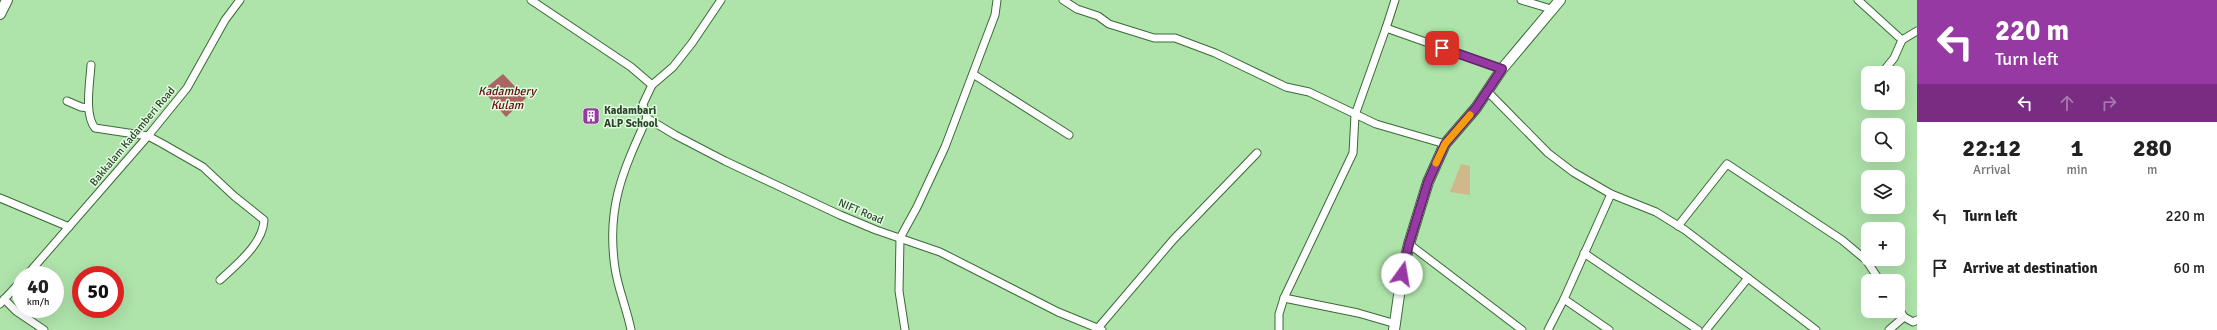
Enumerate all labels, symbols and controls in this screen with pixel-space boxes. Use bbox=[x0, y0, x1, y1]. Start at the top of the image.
text: 220 m bbox=[1995, 14, 2069, 48]
icon: left bbox=[1929, 16, 1981, 68]
pin bbox=[1425, 31, 1459, 65]
icon: arrive bbox=[1431, 37, 1453, 59]
text: Turn left bbox=[1995, 48, 2058, 70]
map controls bbox=[1861, 66, 1905, 318]
button: sound bbox=[1861, 66, 1905, 110]
street label: Bakkalam Kadamberi Road bbox=[87, 84, 178, 189]
water label: Kadambery Kulam bbox=[478, 84, 537, 113]
icon: left bbox=[2014, 92, 2036, 114]
icon: ahead bbox=[2056, 92, 2078, 114]
icon: right bbox=[2098, 92, 2120, 114]
place label: Kadambari ALP School bbox=[604, 104, 658, 130]
building icon: Kadambari ALP School bbox=[581, 106, 601, 126]
button: search bbox=[1861, 118, 1905, 162]
text: 22:12 bbox=[1962, 133, 2021, 163]
text: 1 bbox=[2071, 133, 2083, 163]
text: 280 bbox=[2133, 133, 2172, 163]
text: Arrival bbox=[1973, 162, 2010, 178]
text: min bbox=[2067, 162, 2088, 178]
text: m bbox=[2147, 162, 2157, 178]
button: layers bbox=[1861, 170, 1905, 214]
street label: NIFT Road bbox=[836, 196, 886, 227]
icon: left bbox=[1929, 205, 1951, 227]
text: Turn left bbox=[1963, 207, 2017, 225]
text: 220 m bbox=[2165, 207, 2205, 225]
button: + bbox=[1861, 222, 1905, 266]
position arrow bbox=[1381, 253, 1423, 295]
icon: arrive bbox=[1929, 257, 1951, 279]
text: Arrive at destination bbox=[1963, 259, 2098, 277]
text: 60 m bbox=[2174, 259, 2205, 277]
speed limit sign: 50 bbox=[72, 266, 124, 318]
text: 40 bbox=[27, 274, 49, 299]
button: − bbox=[1861, 274, 1905, 318]
text: km/h bbox=[27, 296, 49, 308]

